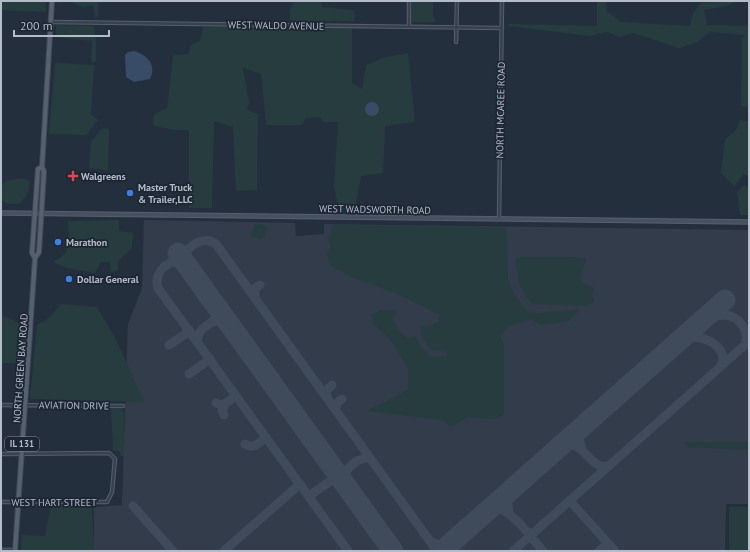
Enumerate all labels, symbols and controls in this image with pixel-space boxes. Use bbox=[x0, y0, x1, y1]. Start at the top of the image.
scale bar bbox=[14, 12, 109, 38]
text: 200 m bbox=[20, 18, 53, 33]
street label: WEST WALDO AVENUE bbox=[228, 18, 324, 33]
street label: NORTH MCAREE ROAD bbox=[493, 61, 508, 159]
place label: Walgreens bbox=[81, 170, 126, 183]
marker: Walgreens bbox=[68, 171, 78, 181]
place label: Master Truck & Trailer,LLC bbox=[138, 181, 193, 206]
marker: Master Truck & Trailer,LLC bbox=[125, 188, 135, 198]
street label: WEST WADSWORTH ROAD bbox=[319, 202, 431, 217]
place label: Marathon bbox=[66, 236, 107, 249]
marker: Marathon bbox=[53, 237, 63, 247]
place label: Dollar General bbox=[77, 273, 139, 286]
marker: Dollar General bbox=[64, 274, 74, 284]
street label: NORTH GREEN BAY ROAD bbox=[10, 313, 31, 423]
street label: AVIATION DRIVE bbox=[39, 398, 109, 413]
road number: IL 131 bbox=[5, 437, 39, 451]
street label: WEST HART STREET bbox=[11, 496, 97, 509]

